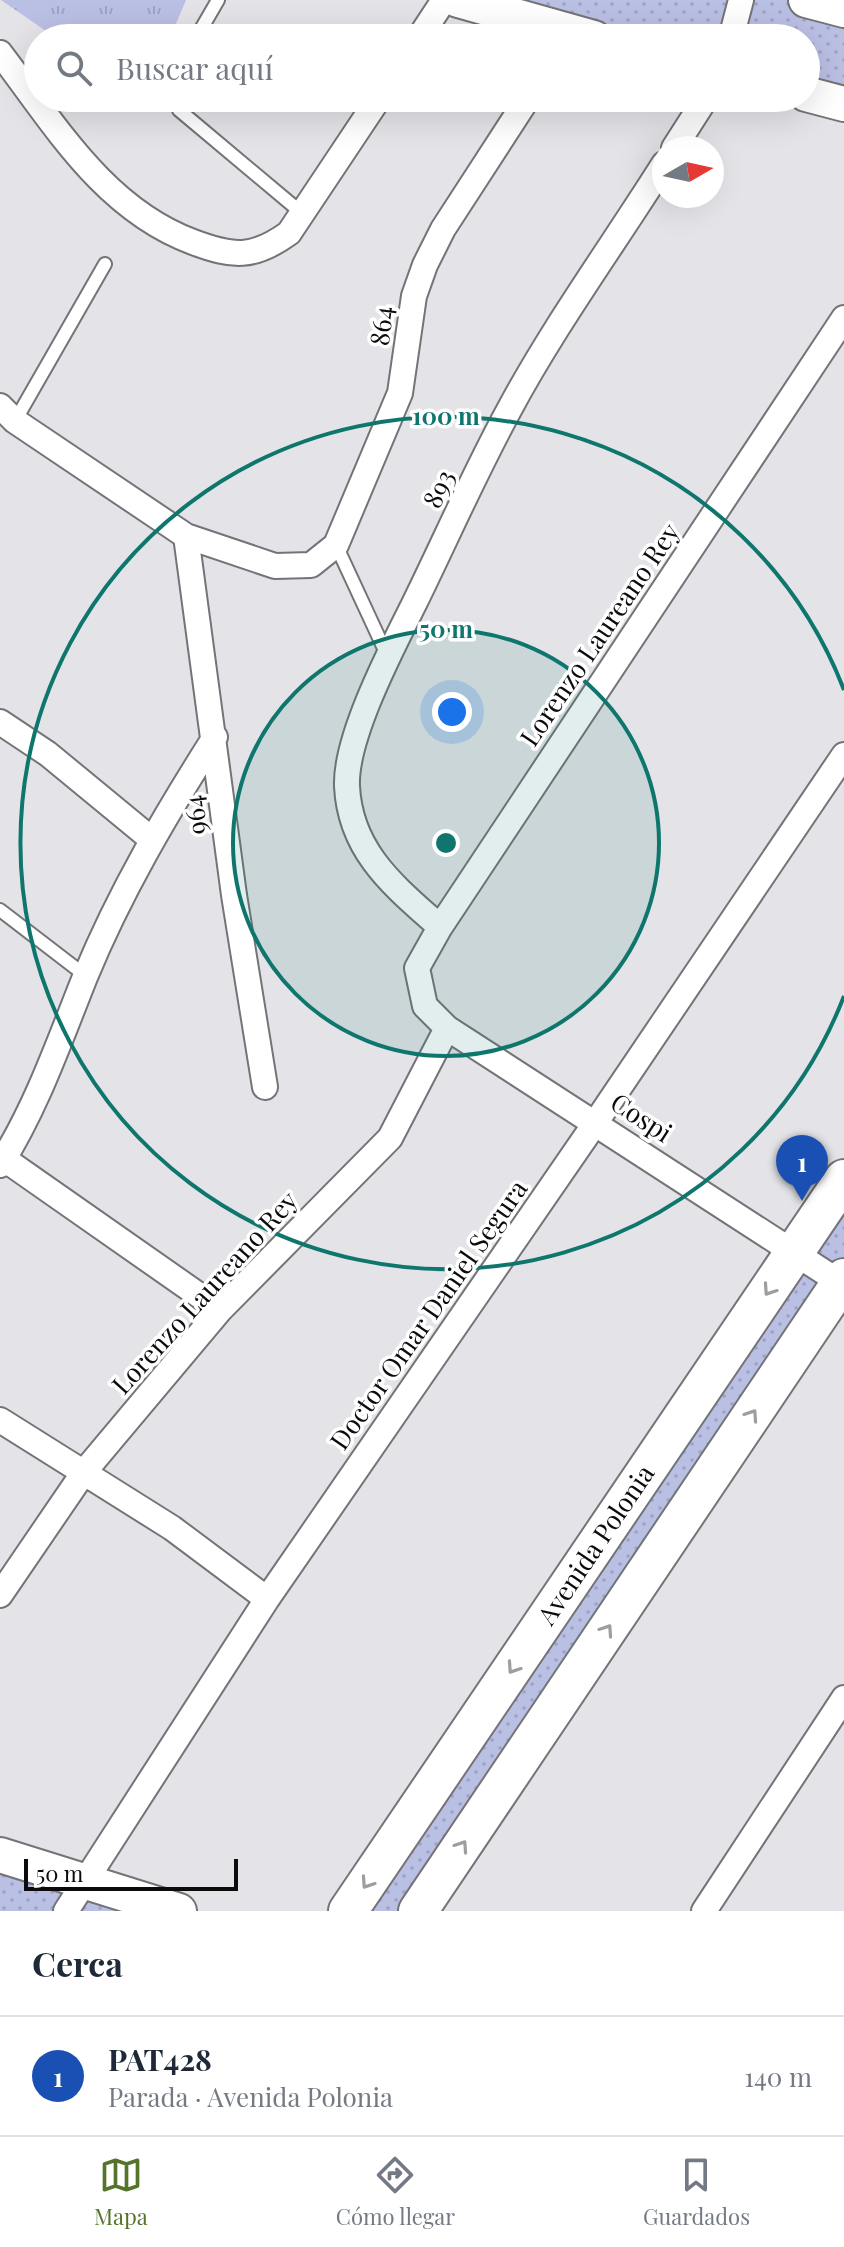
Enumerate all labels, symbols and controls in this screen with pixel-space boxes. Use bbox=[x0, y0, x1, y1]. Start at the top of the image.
search box bbox=[24, 24, 820, 112]
icon: search bbox=[52, 46, 96, 90]
text: Buscar aquí bbox=[116, 48, 273, 88]
north arrow bbox=[652, 136, 724, 208]
street label: 864 bbox=[361, 304, 400, 348]
text: 100 m bbox=[412, 399, 480, 431]
street label: 893 bbox=[413, 463, 462, 513]
street label: Lorenzo Laureano Rey bbox=[511, 516, 687, 753]
text: 50 m bbox=[419, 612, 473, 644]
your location bbox=[432, 692, 472, 732]
street label: 964 bbox=[175, 793, 214, 837]
centre of rings bbox=[432, 829, 460, 857]
street label: Cospi bbox=[604, 1084, 680, 1150]
pin: 1 bbox=[776, 1135, 828, 1201]
street label: Doctor Omar Daniel Segura bbox=[321, 1172, 534, 1456]
street label: Lorenzo Laureano Rey bbox=[103, 1183, 305, 1401]
one-way arrow bbox=[764, 1282, 779, 1296]
one-way arrow bbox=[742, 1409, 757, 1423]
street label: Avenida Polonia bbox=[528, 1457, 661, 1632]
one-way arrow bbox=[597, 1625, 612, 1639]
one-way arrow bbox=[508, 1659, 523, 1673]
one-way arrow bbox=[452, 1841, 467, 1855]
scale bar bbox=[24, 1855, 238, 1891]
text: 50 m bbox=[36, 1858, 83, 1888]
one-way arrow bbox=[362, 1874, 377, 1888]
text: Cerca bbox=[32, 1940, 123, 1986]
text: PAT428 bbox=[108, 2039, 212, 2079]
text: 1 bbox=[53, 2059, 63, 2094]
text: 140 m bbox=[744, 2059, 812, 2094]
text: Parada · Avenida Polonia bbox=[108, 2079, 393, 2114]
tab: Mapa bbox=[94, 2153, 148, 2231]
tab: Cómo llegar bbox=[336, 2153, 455, 2231]
tab: Guardados bbox=[643, 2153, 750, 2231]

